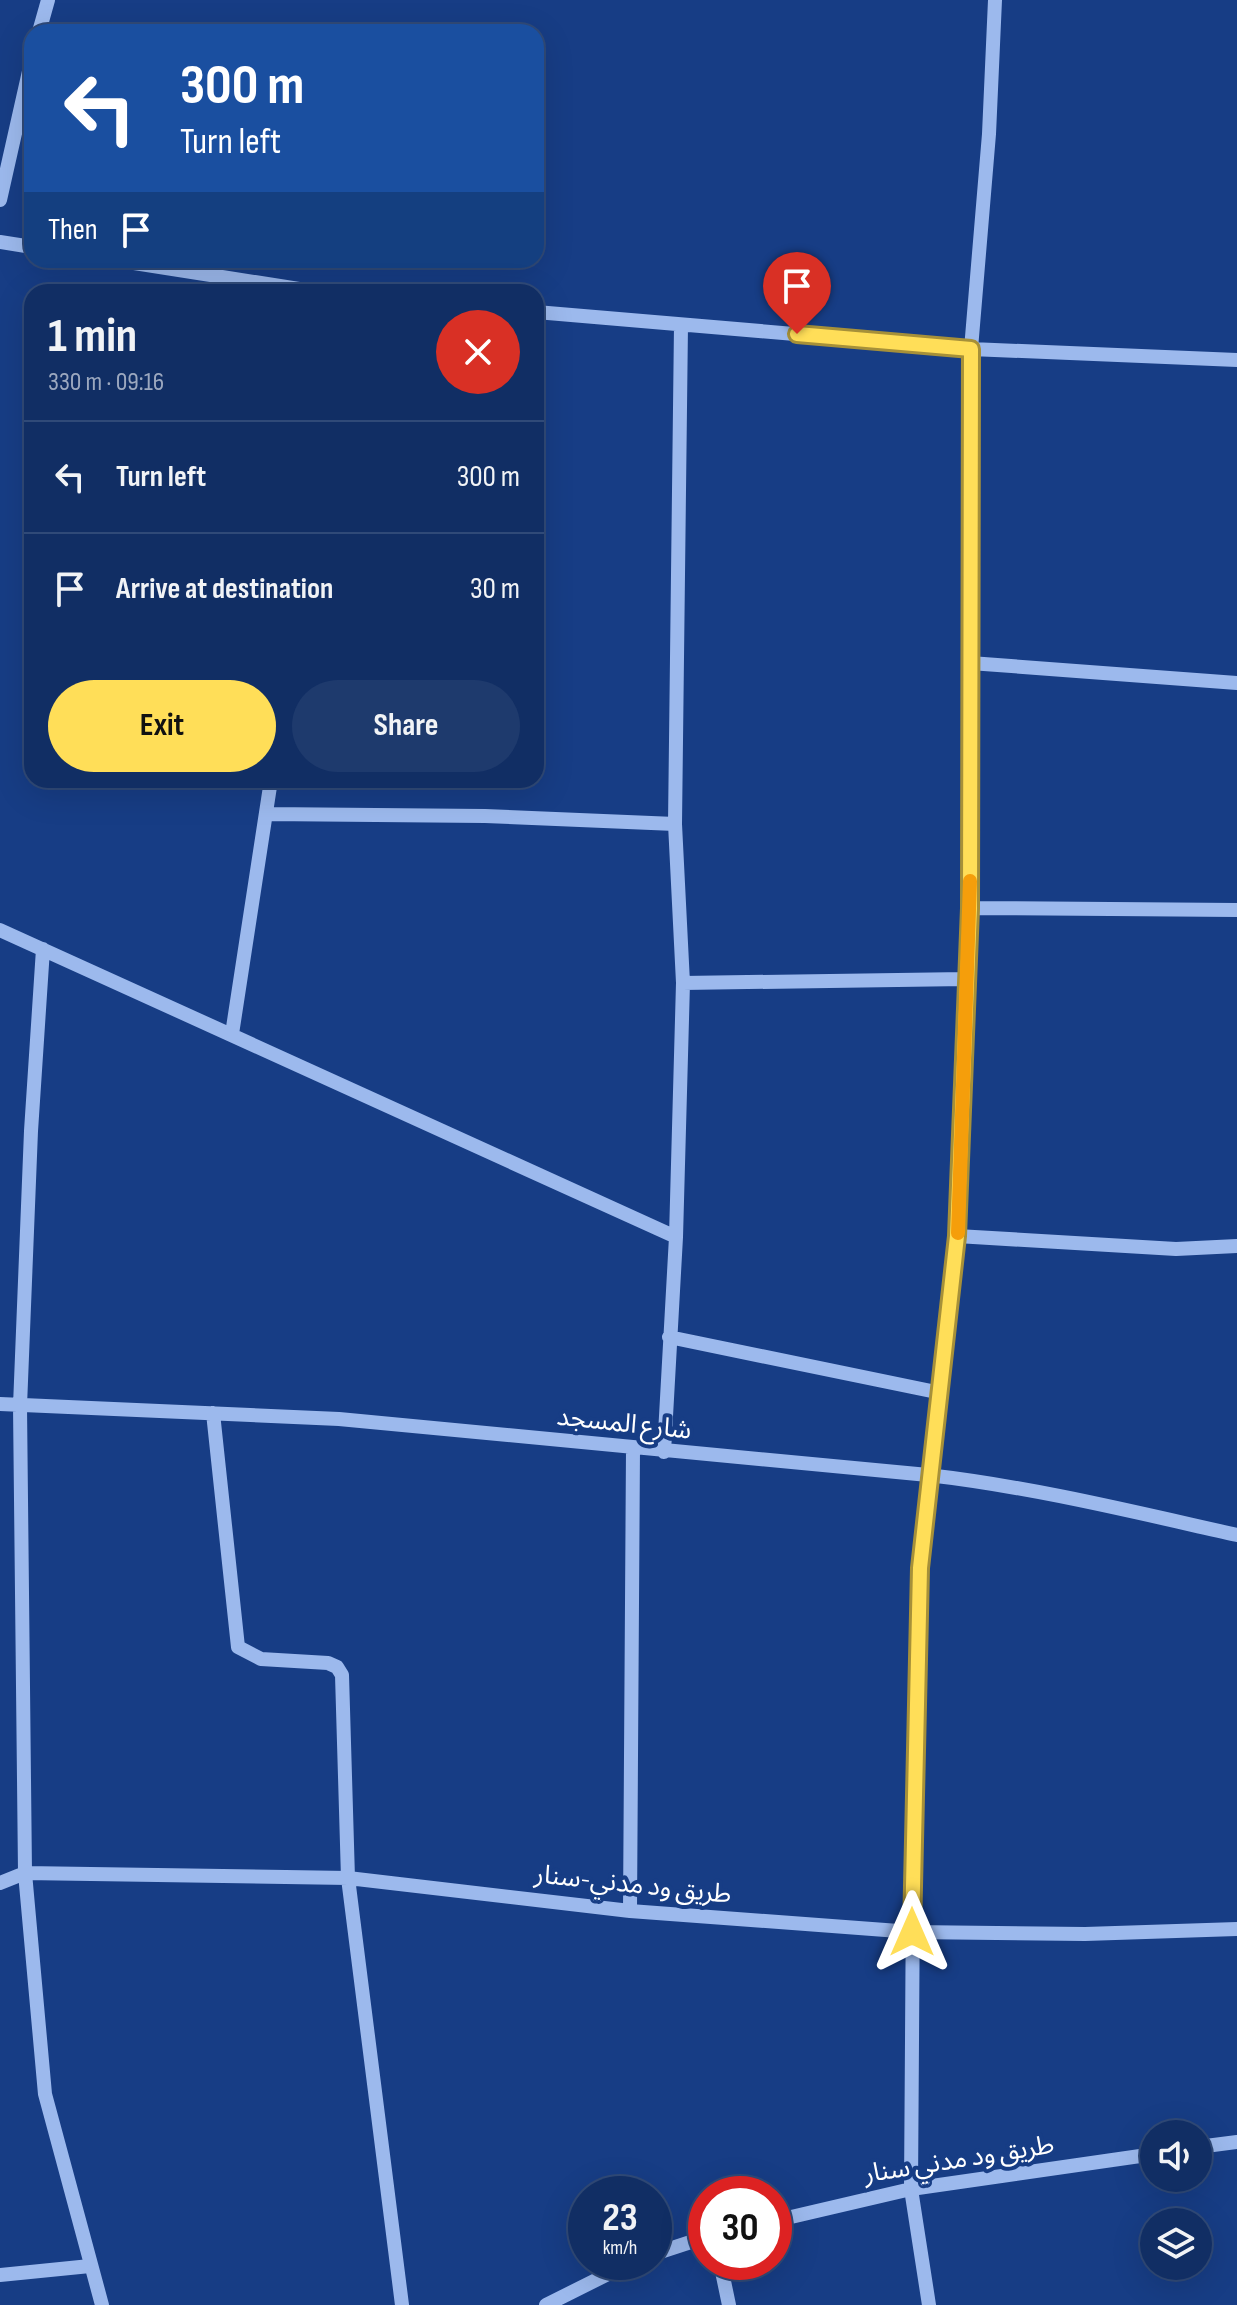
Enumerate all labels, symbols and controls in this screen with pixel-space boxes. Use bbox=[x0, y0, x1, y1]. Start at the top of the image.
text: 300 m bbox=[180, 53, 304, 120]
icon: left bbox=[48, 56, 152, 160]
text: Turn left bbox=[180, 121, 281, 164]
icon: arrive bbox=[114, 208, 158, 252]
text: Then bbox=[48, 212, 98, 248]
pin bbox=[763, 252, 831, 334]
icon: arrive bbox=[775, 264, 819, 308]
text: 1 min bbox=[48, 308, 137, 365]
button: close bbox=[436, 310, 520, 394]
text: 330 m · 09:16 bbox=[48, 367, 164, 398]
icon: left bbox=[48, 455, 92, 499]
text: Turn left bbox=[116, 459, 206, 495]
text: 300 m bbox=[457, 459, 520, 495]
icon: arrive bbox=[48, 567, 92, 611]
text: Arrive at destination bbox=[116, 571, 333, 607]
text: 30 m bbox=[470, 571, 520, 607]
button: Exit bbox=[48, 680, 276, 772]
button: Share bbox=[292, 680, 520, 772]
street label: شارع المسجد bbox=[555, 1402, 693, 1448]
street label: طريق ود مدني-سنار bbox=[532, 1859, 733, 1914]
position arrow bbox=[870, 1890, 954, 1974]
map controls bbox=[1140, 2120, 1212, 2280]
button: sound bbox=[1140, 2120, 1212, 2192]
street label: طريق ود مدني سنار bbox=[861, 2130, 1057, 2194]
speed limit sign: 30 bbox=[688, 2176, 792, 2280]
text: 23 bbox=[602, 2194, 638, 2242]
button: layers bbox=[1140, 2208, 1212, 2280]
text: km/h bbox=[603, 2236, 637, 2260]

